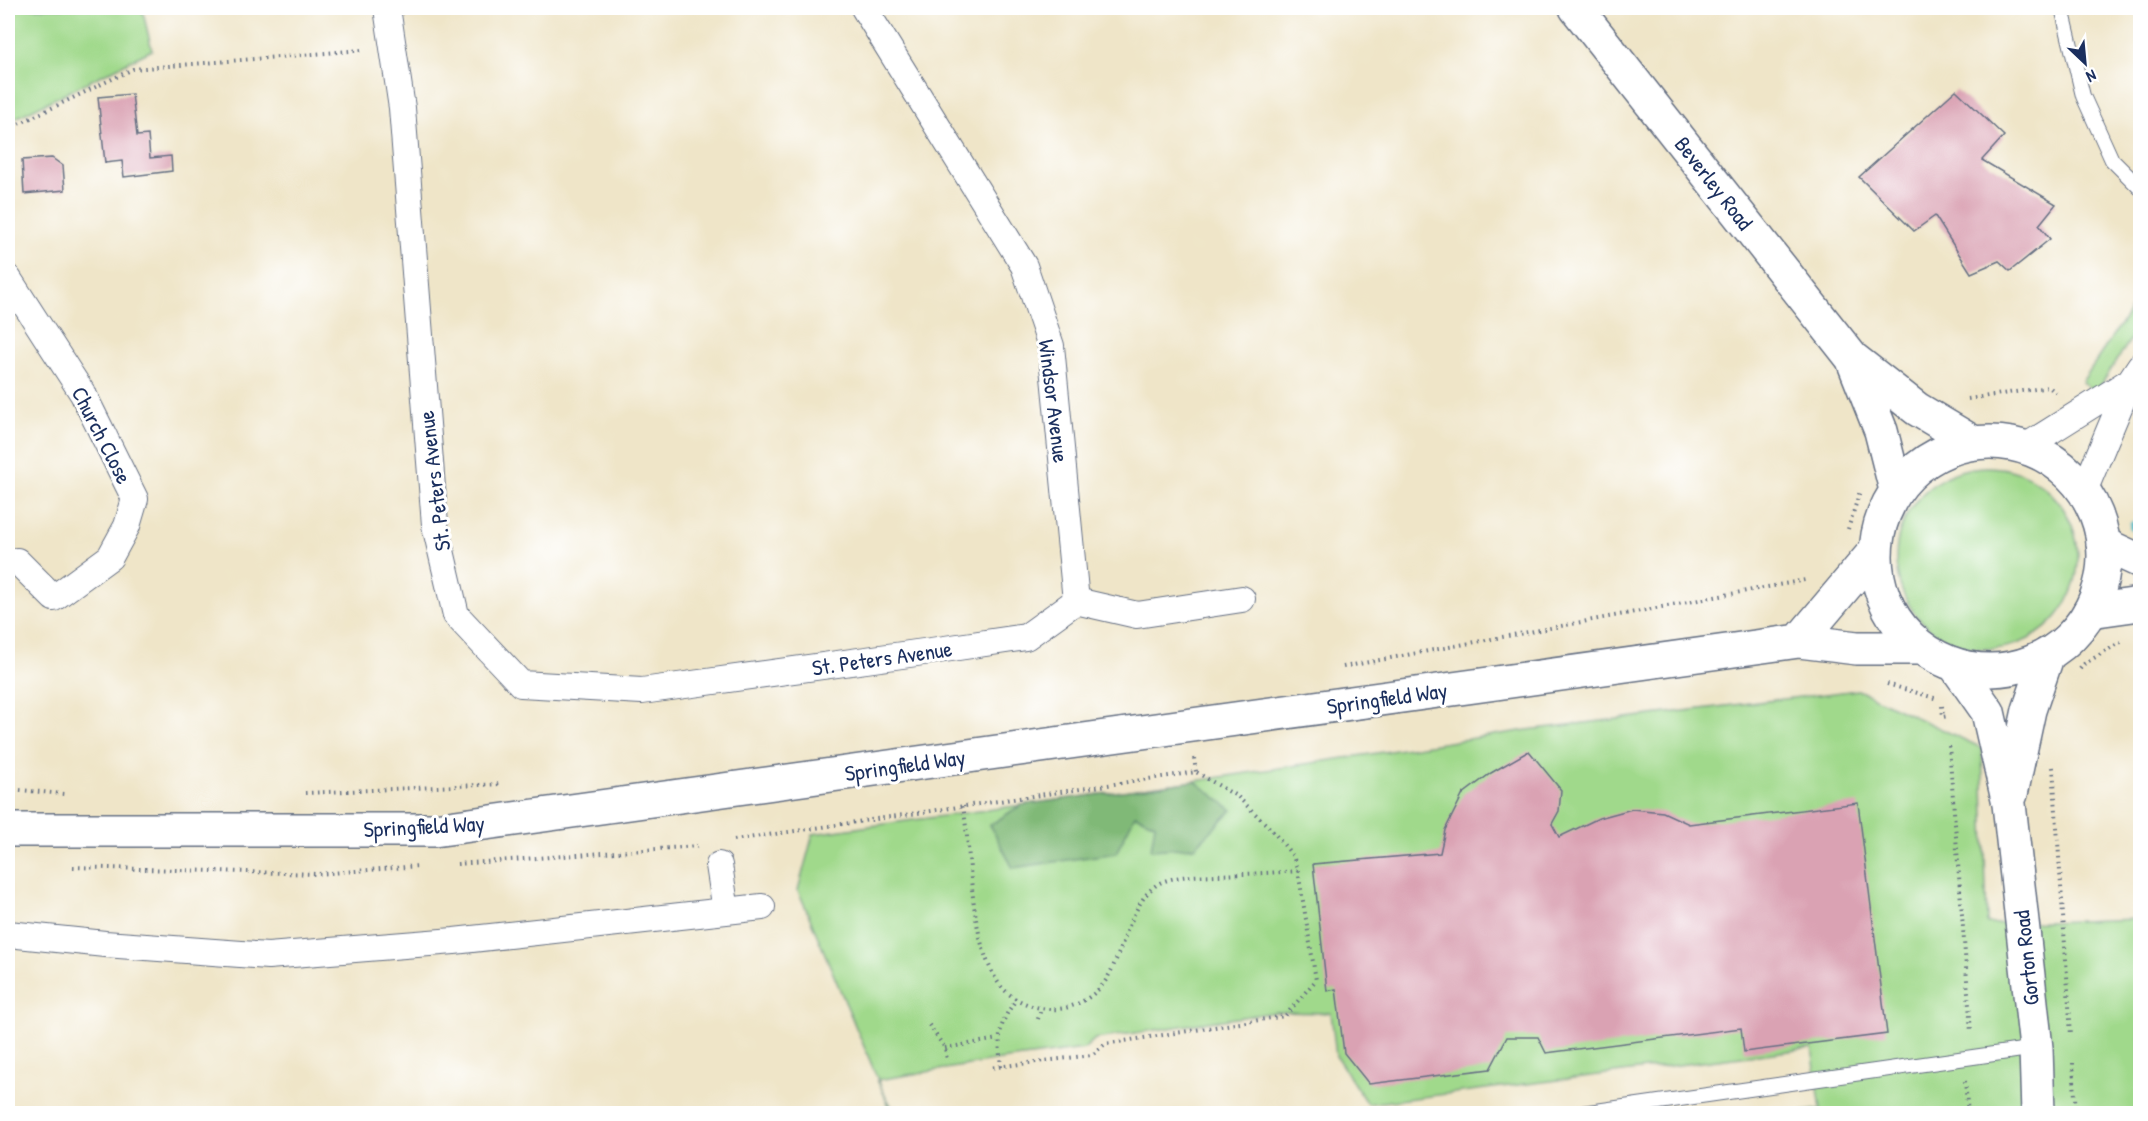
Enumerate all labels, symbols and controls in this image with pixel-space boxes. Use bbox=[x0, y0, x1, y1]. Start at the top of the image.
north arrow bbox=[2055, 33, 2115, 93]
text: N bbox=[2082, 65, 2100, 88]
street label: Beverley Road bbox=[1668, 130, 1760, 236]
street label: Windsor Avenue bbox=[1032, 338, 1076, 464]
street label: Church Close bbox=[65, 381, 139, 489]
street label: St. Peters Avenue bbox=[410, 409, 457, 553]
street label: St. Peters Avenue bbox=[810, 633, 954, 683]
street label: Springfield Way bbox=[1325, 675, 1449, 721]
street label: Springfield Way bbox=[843, 742, 967, 788]
street label: Springfield Way bbox=[363, 808, 485, 844]
street label: Gorton Road bbox=[2006, 909, 2046, 1007]

